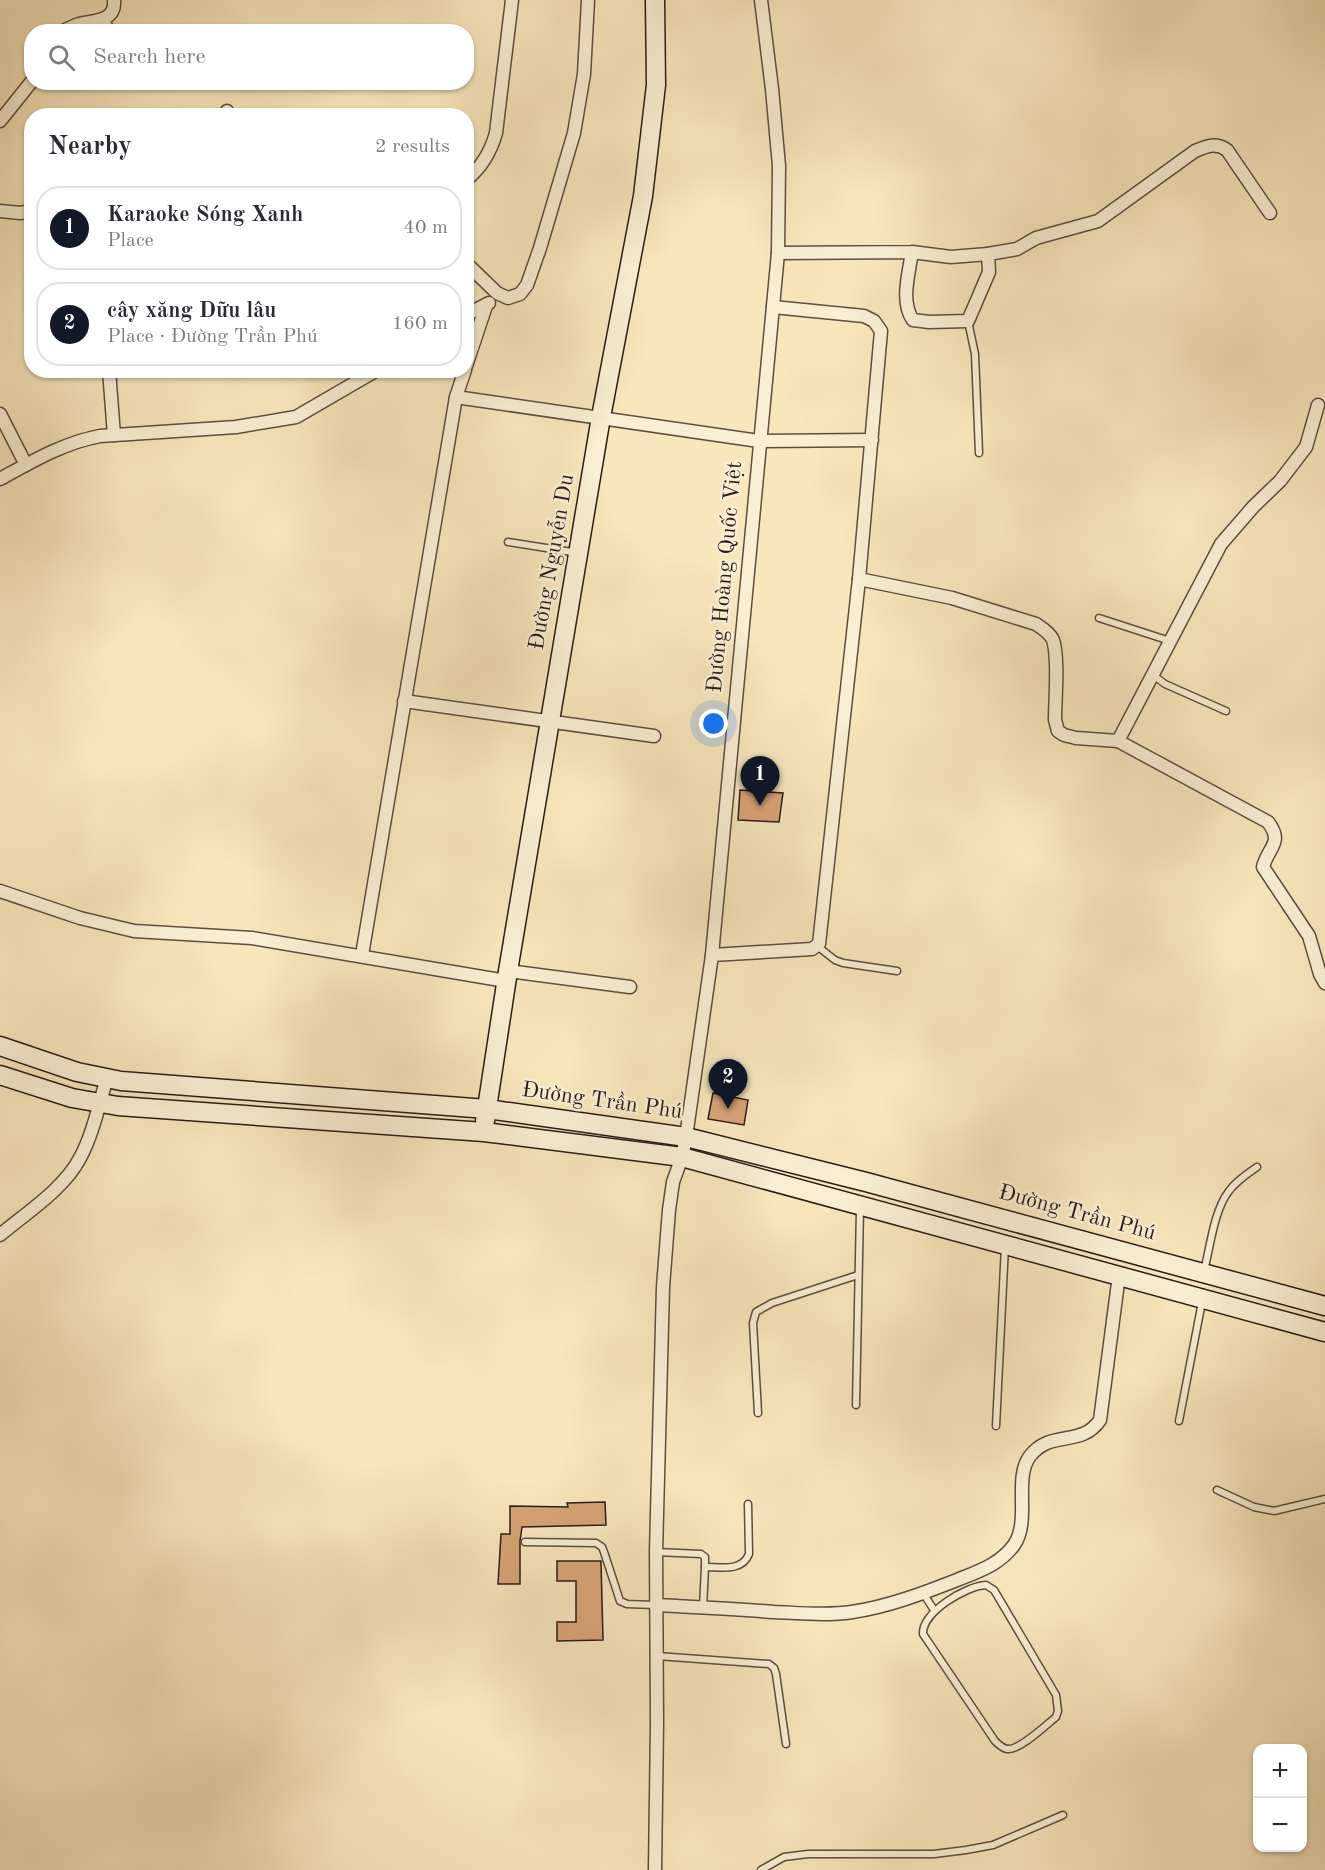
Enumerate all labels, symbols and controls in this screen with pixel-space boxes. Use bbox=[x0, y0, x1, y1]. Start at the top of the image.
search box bbox=[24, 24, 474, 90]
icon: search bbox=[45, 41, 78, 74]
text: Search here bbox=[93, 46, 206, 68]
text: Nearby bbox=[48, 134, 132, 160]
text: 2 results bbox=[375, 137, 450, 157]
text: Karaoke Sóng Xanh bbox=[107, 204, 303, 226]
text: 1 bbox=[64, 218, 75, 238]
text: 40 m bbox=[403, 218, 448, 238]
text: Place bbox=[107, 231, 154, 251]
text: cây xăng Dữu lâu bbox=[107, 300, 276, 322]
text: 2 bbox=[64, 314, 75, 334]
text: 160 m bbox=[392, 314, 448, 334]
text: Place · Đường Trần Phú bbox=[107, 327, 318, 347]
street label: Đường Hoàng Quốc Việt bbox=[704, 460, 746, 694]
street label: Đường Nguyễn Du bbox=[525, 472, 578, 652]
your location bbox=[699, 709, 728, 738]
pin: 1 bbox=[740, 756, 780, 806]
pin: 2 bbox=[708, 1060, 748, 1109]
street label: Đường Trần Phú bbox=[520, 1078, 684, 1123]
street label: Đường Trần Phú bbox=[996, 1180, 1158, 1245]
map controls bbox=[1253, 1744, 1307, 1852]
button: + bbox=[1253, 1744, 1307, 1798]
button: − bbox=[1253, 1798, 1307, 1852]

